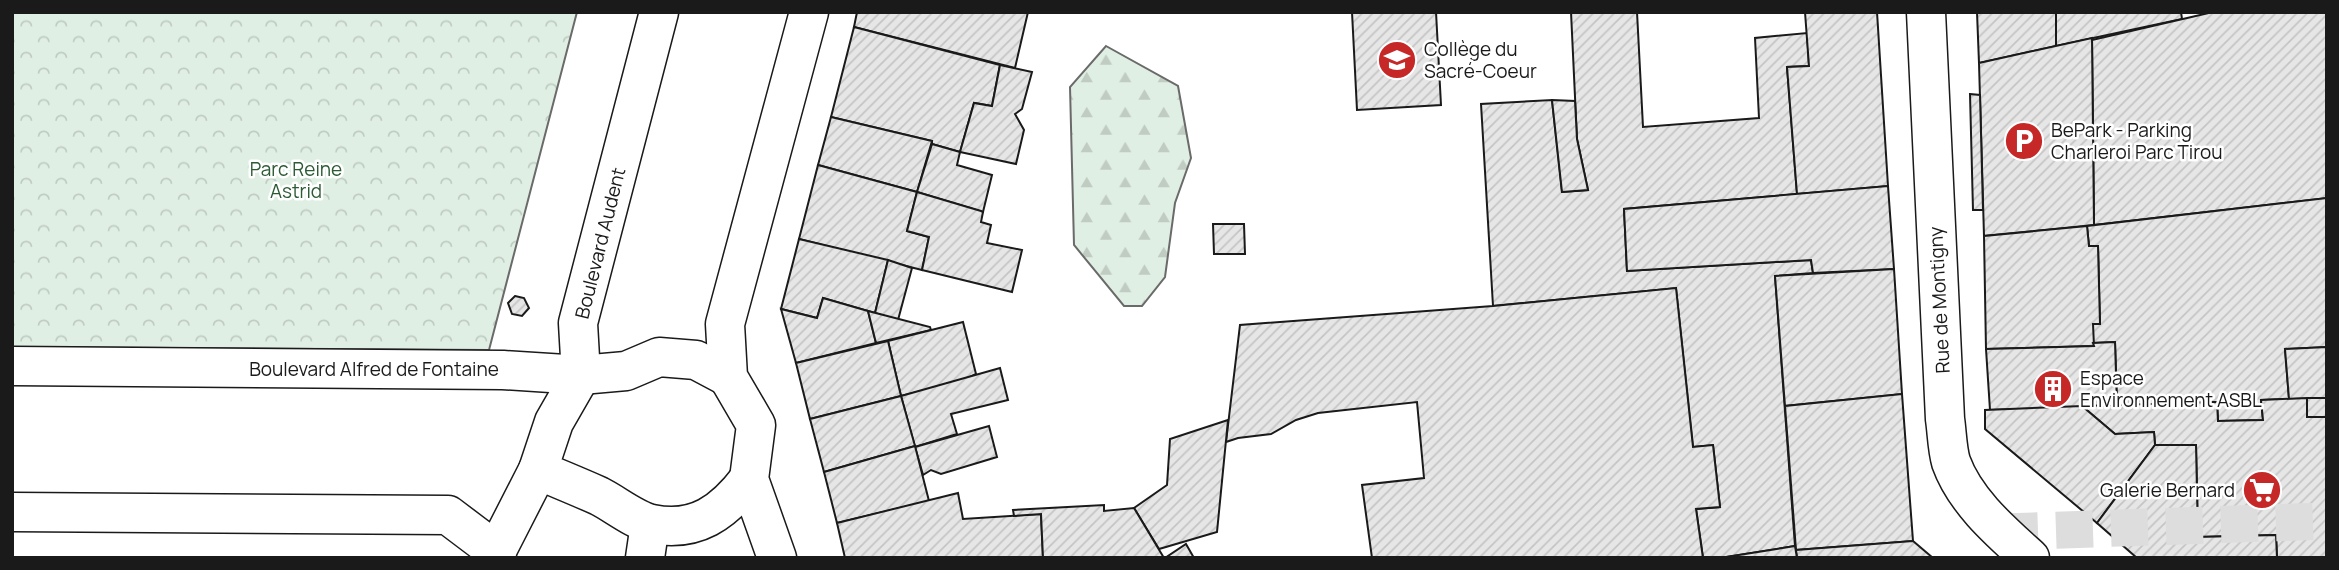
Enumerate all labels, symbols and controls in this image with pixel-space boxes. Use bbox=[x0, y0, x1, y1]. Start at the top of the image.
place label: Collège du Sacré-Coeur bbox=[1424, 36, 1537, 84]
school or university icon: Collège du Sacré-Coeur bbox=[1376, 39, 1418, 81]
place label: BePark - Parking Charleroi Parc Tirou bbox=[2051, 117, 2222, 165]
parking icon: BePark - Parking Charleroi Parc Tirou bbox=[2003, 120, 2045, 162]
park label: Parc Reine Astrid bbox=[250, 156, 342, 204]
street label: Boulevard Audent bbox=[569, 165, 631, 321]
street label: Rue de Montigny bbox=[1922, 226, 1956, 374]
street label: Boulevard Alfred de Fontaine bbox=[249, 356, 499, 382]
place label: Espace Environnement ASBL bbox=[2080, 365, 2262, 413]
building icon: Espace Environnement ASBL bbox=[2032, 368, 2074, 410]
supermarket icon: Galerie Bernard bbox=[2241, 469, 2283, 511]
place label: Galerie Bernard bbox=[2100, 477, 2235, 503]

